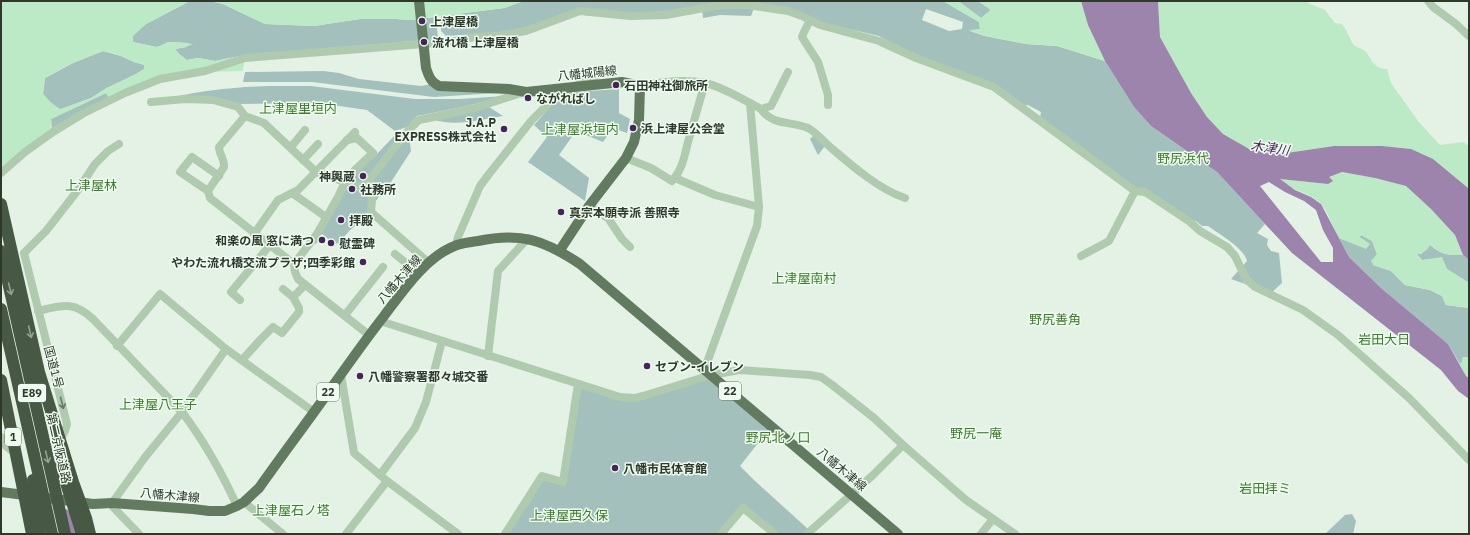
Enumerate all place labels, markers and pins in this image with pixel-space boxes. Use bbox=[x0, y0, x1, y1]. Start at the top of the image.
place label: 上津屋橋 bbox=[430, 14, 479, 29]
marker: 上津屋橋 bbox=[417, 16, 427, 26]
place label: 流れ橋 上津屋橋 bbox=[432, 35, 520, 50]
marker: 流れ橋 上津屋橋 bbox=[419, 37, 429, 47]
place label: 石田神社御旅所 bbox=[624, 78, 708, 93]
marker: 石田神社御旅所 bbox=[611, 80, 621, 90]
place label: ながればし bbox=[536, 91, 596, 106]
marker: ながればし bbox=[523, 93, 533, 103]
place label: J.A.P EXPRESS株式会社 bbox=[395, 115, 496, 144]
place label: 浜上津屋公会堂 bbox=[641, 121, 725, 136]
marker: 浜上津屋公会堂 bbox=[628, 123, 638, 133]
marker: J.A.P EXPRESS株式会社 bbox=[499, 124, 509, 134]
place label: 神輿蔵 bbox=[319, 169, 355, 184]
marker: 神輿蔵 bbox=[358, 171, 368, 181]
place label: 社務所 bbox=[360, 182, 396, 197]
marker: 社務所 bbox=[347, 184, 357, 194]
place label: 真宗本願寺派 善照寺 bbox=[569, 205, 680, 220]
marker: 真宗本願寺派 善照寺 bbox=[556, 207, 566, 217]
place label: 拝殿 bbox=[349, 213, 373, 228]
marker: 拝殿 bbox=[336, 215, 346, 225]
place label: 和楽の風 窓に満つ bbox=[215, 233, 314, 248]
marker: 和楽の風 窓に満つ bbox=[317, 235, 327, 245]
place label: 慰霊碑 bbox=[339, 236, 375, 251]
marker: 慰霊碑 bbox=[326, 238, 336, 248]
place label: やわた流れ橋交流プラザ;四季彩館 bbox=[171, 255, 355, 270]
marker: やわた流れ橋交流プラザ;四季彩館 bbox=[358, 257, 368, 267]
place label: セブン-イレブン bbox=[655, 359, 744, 374]
marker: セブン-イレブン bbox=[642, 361, 652, 371]
place label: 八幡警察署都々城交番 bbox=[368, 369, 489, 384]
marker: 八幡警察署都々城交番 bbox=[355, 371, 365, 381]
place label: 八幡市民体育館 bbox=[623, 461, 707, 476]
marker: 八幡市民体育館 bbox=[610, 463, 620, 473]

